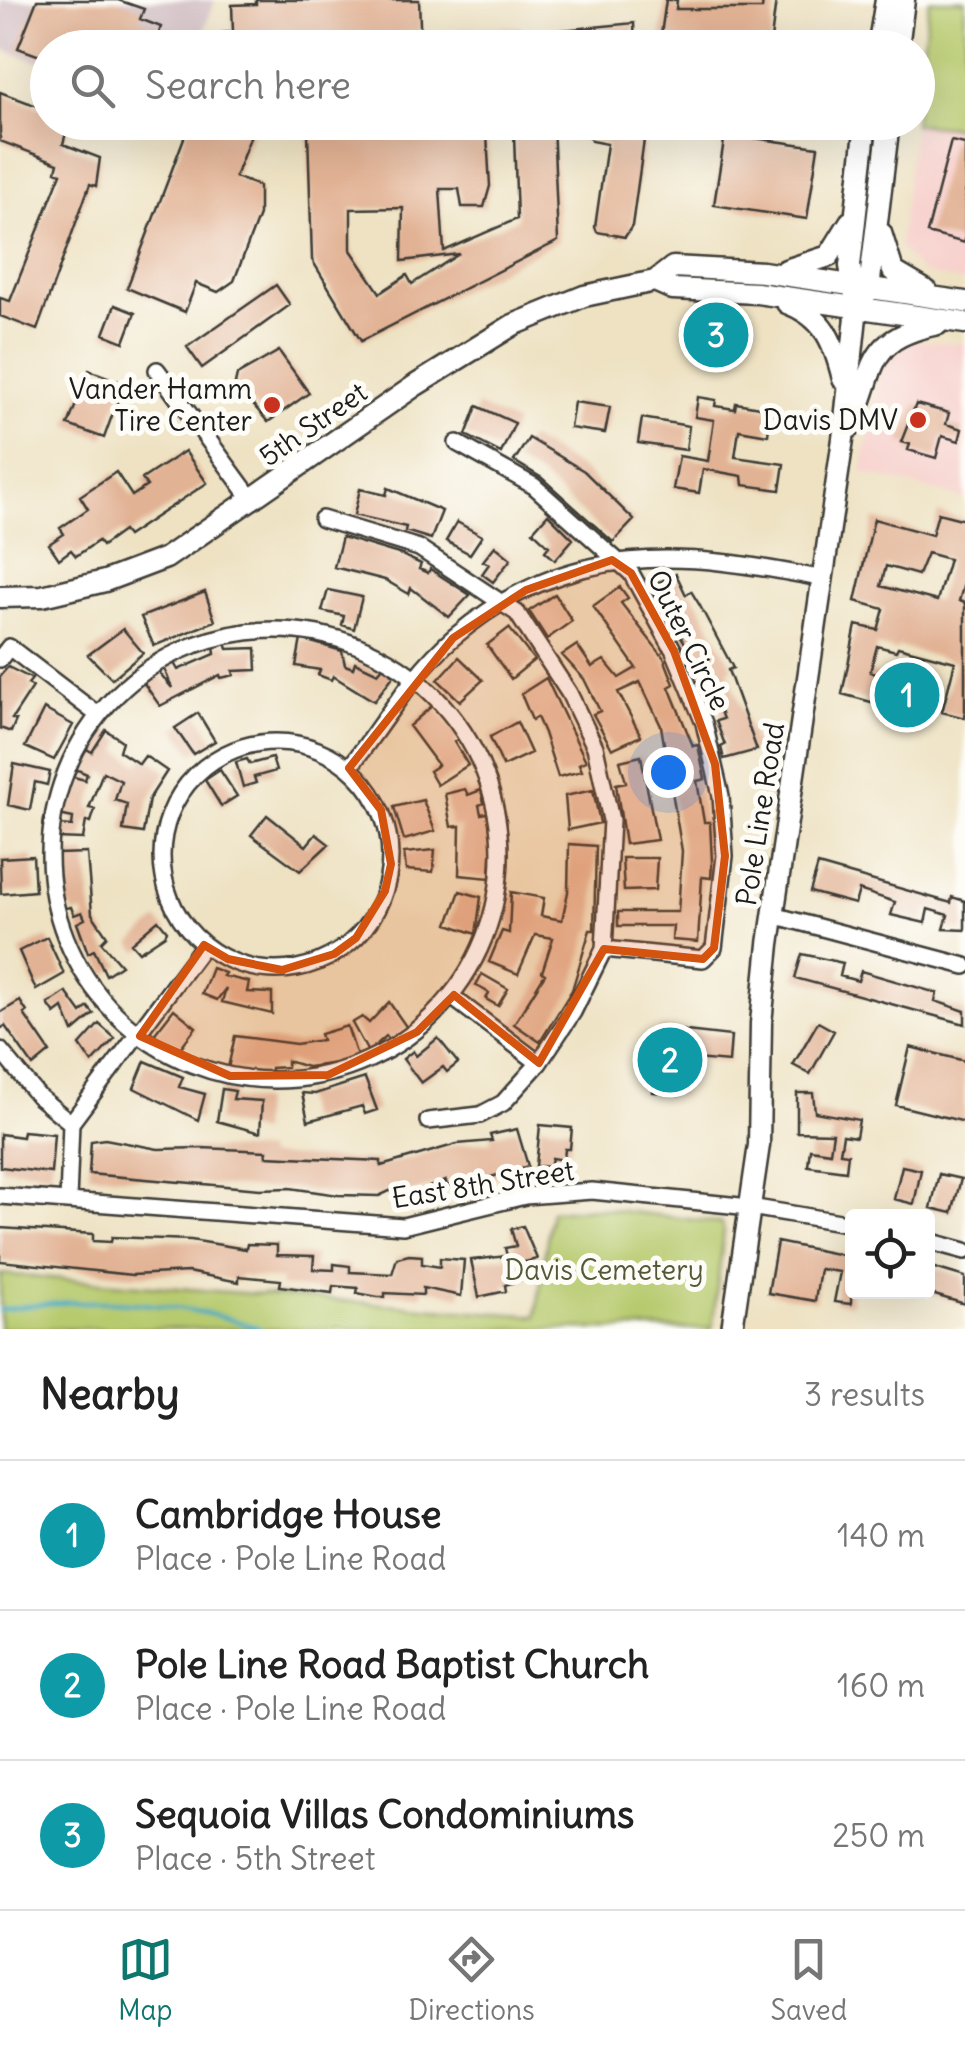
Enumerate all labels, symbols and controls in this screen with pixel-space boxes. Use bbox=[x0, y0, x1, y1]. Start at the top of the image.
search box bbox=[30, 30, 935, 140]
icon: search bbox=[65, 58, 120, 113]
text: Search here bbox=[145, 62, 351, 109]
pin: 3 bbox=[684, 298, 748, 372]
place label: Vander Hamm Tire Center bbox=[69, 371, 252, 439]
street label: 5th Street bbox=[252, 374, 374, 474]
marker: Vander Hamm Tire Center bbox=[261, 394, 283, 416]
place label: Davis DMV bbox=[763, 402, 898, 438]
marker: Davis DMV bbox=[907, 409, 929, 431]
street label: Outer Circle bbox=[640, 564, 738, 716]
pin: 1 bbox=[874, 658, 940, 732]
street label: Pole Line Road bbox=[728, 720, 792, 908]
your location bbox=[643, 747, 694, 798]
pin: 2 bbox=[638, 1022, 702, 1098]
street label: East 8th Street bbox=[389, 1152, 577, 1216]
map controls bbox=[845, 1209, 935, 1299]
button: locate bbox=[845, 1209, 935, 1299]
park label: Davis Cemetery bbox=[504, 1252, 704, 1288]
text: Nearby bbox=[40, 1368, 179, 1420]
text: 3 results bbox=[804, 1374, 925, 1415]
text: Cambridge House bbox=[135, 1491, 441, 1538]
text: 1 bbox=[66, 1515, 79, 1556]
text: 140 m bbox=[837, 1515, 925, 1556]
text: Place · Pole Line Road bbox=[135, 1538, 446, 1579]
text: Pole Line Road Baptist Church bbox=[135, 1641, 649, 1688]
text: 2 bbox=[64, 1665, 81, 1706]
text: 160 m bbox=[837, 1665, 925, 1706]
text: Place · Pole Line Road bbox=[135, 1688, 446, 1729]
text: Sequoia Villas Condominiums bbox=[135, 1791, 634, 1838]
text: 3 bbox=[63, 1815, 82, 1856]
text: 250 m bbox=[832, 1815, 925, 1856]
text: Place · 5th Street bbox=[135, 1838, 375, 1879]
tab: Map bbox=[118, 1932, 173, 2028]
tab: Directions bbox=[408, 1932, 535, 2028]
tab: Saved bbox=[770, 1932, 847, 2028]

